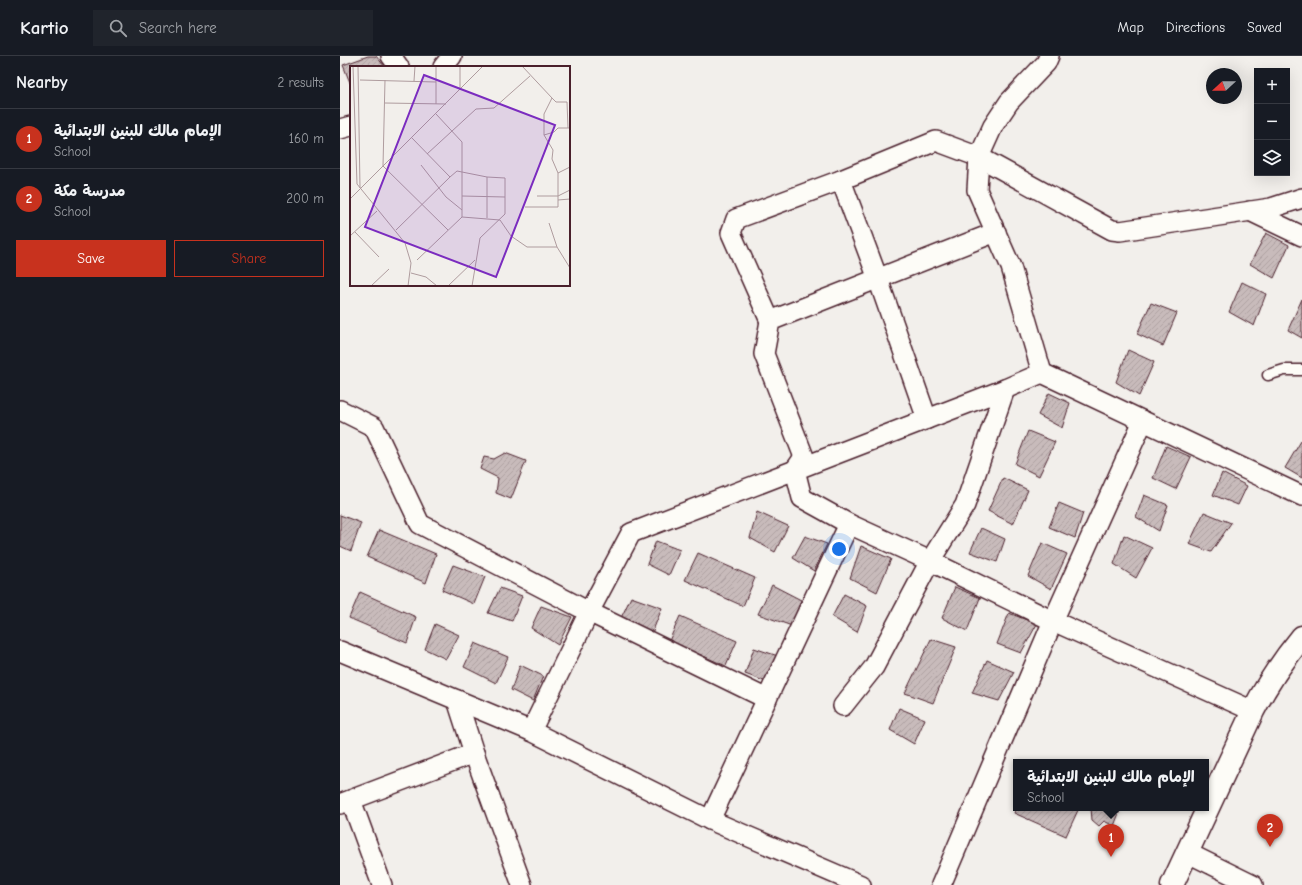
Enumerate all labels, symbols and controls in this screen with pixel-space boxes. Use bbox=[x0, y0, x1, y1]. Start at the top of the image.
search box bbox=[93, 10, 373, 46]
text: Kartio bbox=[20, 17, 69, 39]
icon: search bbox=[107, 17, 129, 39]
text: Search here bbox=[139, 19, 217, 37]
text: Map bbox=[1117, 19, 1144, 36]
text: Directions bbox=[1166, 19, 1225, 36]
text: Saved bbox=[1247, 19, 1282, 36]
inset map bbox=[350, 66, 570, 286]
north arrow bbox=[1206, 68, 1242, 104]
map controls bbox=[1254, 68, 1290, 176]
button: + bbox=[1254, 68, 1290, 104]
text: Nearby bbox=[16, 73, 67, 92]
text: 2 results bbox=[277, 75, 324, 90]
button: − bbox=[1254, 104, 1290, 140]
text: الإمام مالك للبنين الابتدائية bbox=[54, 122, 221, 140]
text: 1 bbox=[26, 131, 32, 146]
text: 160 m bbox=[289, 131, 324, 146]
button: layers bbox=[1254, 140, 1290, 176]
text: School bbox=[54, 144, 91, 159]
text: مدرسة مكة bbox=[54, 182, 125, 200]
text: 2 bbox=[26, 191, 32, 206]
text: 200 m bbox=[286, 191, 324, 206]
text: School bbox=[54, 204, 91, 219]
button: Save bbox=[16, 240, 166, 277]
button: Share bbox=[174, 240, 324, 277]
your location bbox=[829, 539, 849, 559]
popup bbox=[1013, 759, 1209, 811]
text: الإمام مالك للبنين الابتدائية bbox=[1027, 768, 1195, 786]
text: School bbox=[1027, 790, 1064, 805]
pin: 2 bbox=[1257, 814, 1283, 847]
pin: 1 bbox=[1098, 824, 1124, 857]

